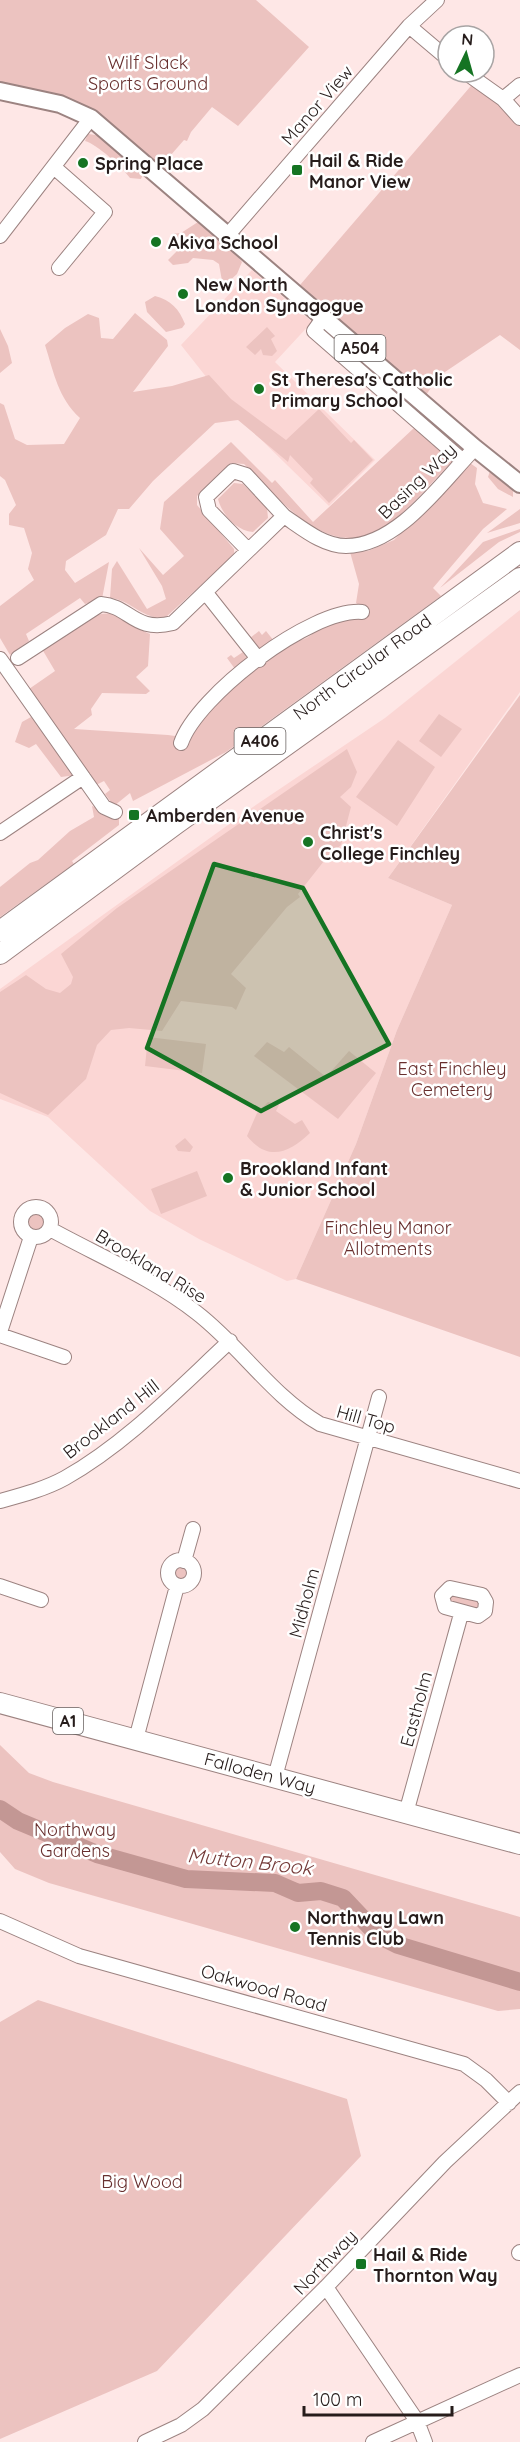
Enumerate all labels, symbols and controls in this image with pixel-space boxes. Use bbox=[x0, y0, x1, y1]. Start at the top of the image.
north arrow bbox=[436, 24, 496, 84]
text: N bbox=[461, 29, 474, 50]
park label: Wilf Slack Sports Ground bbox=[88, 51, 208, 95]
street label: Manor View bbox=[276, 60, 358, 150]
place label: Hail & Ride Manor View bbox=[309, 149, 411, 193]
place label: Spring Place bbox=[95, 152, 203, 175]
marker: Spring Place bbox=[76, 156, 90, 170]
marker: Hail & Ride Manor View bbox=[290, 163, 304, 177]
place label: Akiva School bbox=[168, 231, 278, 254]
marker: Akiva School bbox=[149, 235, 163, 249]
place label: New North London Synagogue bbox=[195, 273, 364, 317]
marker: New North London Synagogue bbox=[176, 287, 190, 301]
road number: A504 bbox=[334, 335, 386, 361]
place label: St Theresa's Catholic Primary School bbox=[271, 368, 452, 412]
marker: St Theresa's Catholic Primary School bbox=[252, 382, 266, 396]
street label: Basing Way bbox=[373, 438, 461, 524]
street label: North Circular Road bbox=[288, 609, 436, 725]
road number: A406 bbox=[234, 728, 286, 754]
place label: Amberden Avenue bbox=[146, 804, 305, 827]
marker: Amberden Avenue bbox=[127, 808, 141, 822]
place label: Christ's College Finchley bbox=[320, 821, 460, 865]
marker: Christ's College Finchley bbox=[301, 835, 315, 849]
park label: East Finchley Cemetery bbox=[398, 1057, 506, 1101]
place label: Brookland Infant & Junior School bbox=[240, 1157, 388, 1201]
marker: Brookland Infant & Junior School bbox=[221, 1171, 235, 1185]
park label: Finchley Manor Allotments bbox=[324, 1216, 452, 1260]
street label: Brookland Rise bbox=[91, 1224, 211, 1308]
street label: Brookland Hill bbox=[58, 1374, 164, 1464]
street label: Hill Top bbox=[334, 1400, 398, 1438]
street label: Midholm bbox=[284, 1566, 324, 1640]
street label: Eastholm bbox=[395, 1669, 437, 1749]
road number: A1 bbox=[53, 1708, 83, 1734]
street label: Falloden Way bbox=[202, 1747, 318, 1799]
park label: Northway Gardens bbox=[34, 1818, 116, 1862]
water label: Mutton Brook bbox=[186, 1842, 316, 1880]
place label: Northway Lawn Tennis Club bbox=[307, 1906, 444, 1950]
marker: Northway Lawn Tennis Club bbox=[288, 1920, 302, 1934]
street label: Oakwood Road bbox=[198, 1959, 330, 2017]
park label: Big Wood bbox=[101, 2170, 183, 2193]
street label: Northway bbox=[288, 2225, 362, 2299]
place label: Hail & Ride Thornton Way bbox=[373, 2243, 498, 2287]
marker: Hail & Ride Thornton Way bbox=[354, 2257, 368, 2271]
scale bar bbox=[304, 2379, 452, 2417]
text: 100 m bbox=[313, 2388, 362, 2411]

